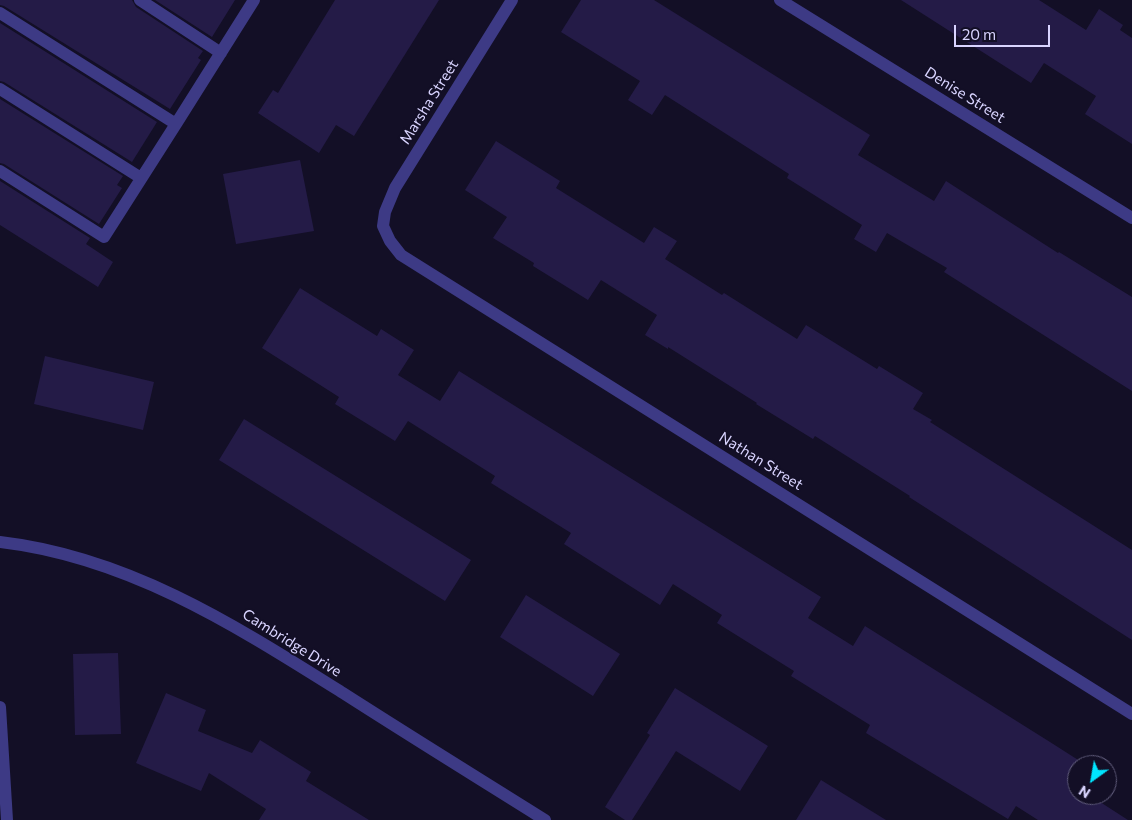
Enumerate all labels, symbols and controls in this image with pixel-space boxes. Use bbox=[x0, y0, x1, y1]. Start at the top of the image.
scale bar bbox=[957, 15, 1053, 47]
text: 20 m bbox=[962, 25, 996, 43]
street label: Marsha Street bbox=[396, 56, 462, 148]
street label: Denise Street bbox=[921, 63, 1009, 127]
street label: Nathan Street bbox=[716, 428, 806, 494]
street label: Cambridge Drive bbox=[239, 605, 345, 681]
north arrow bbox=[1067, 755, 1117, 805]
text: N bbox=[1075, 782, 1093, 802]

